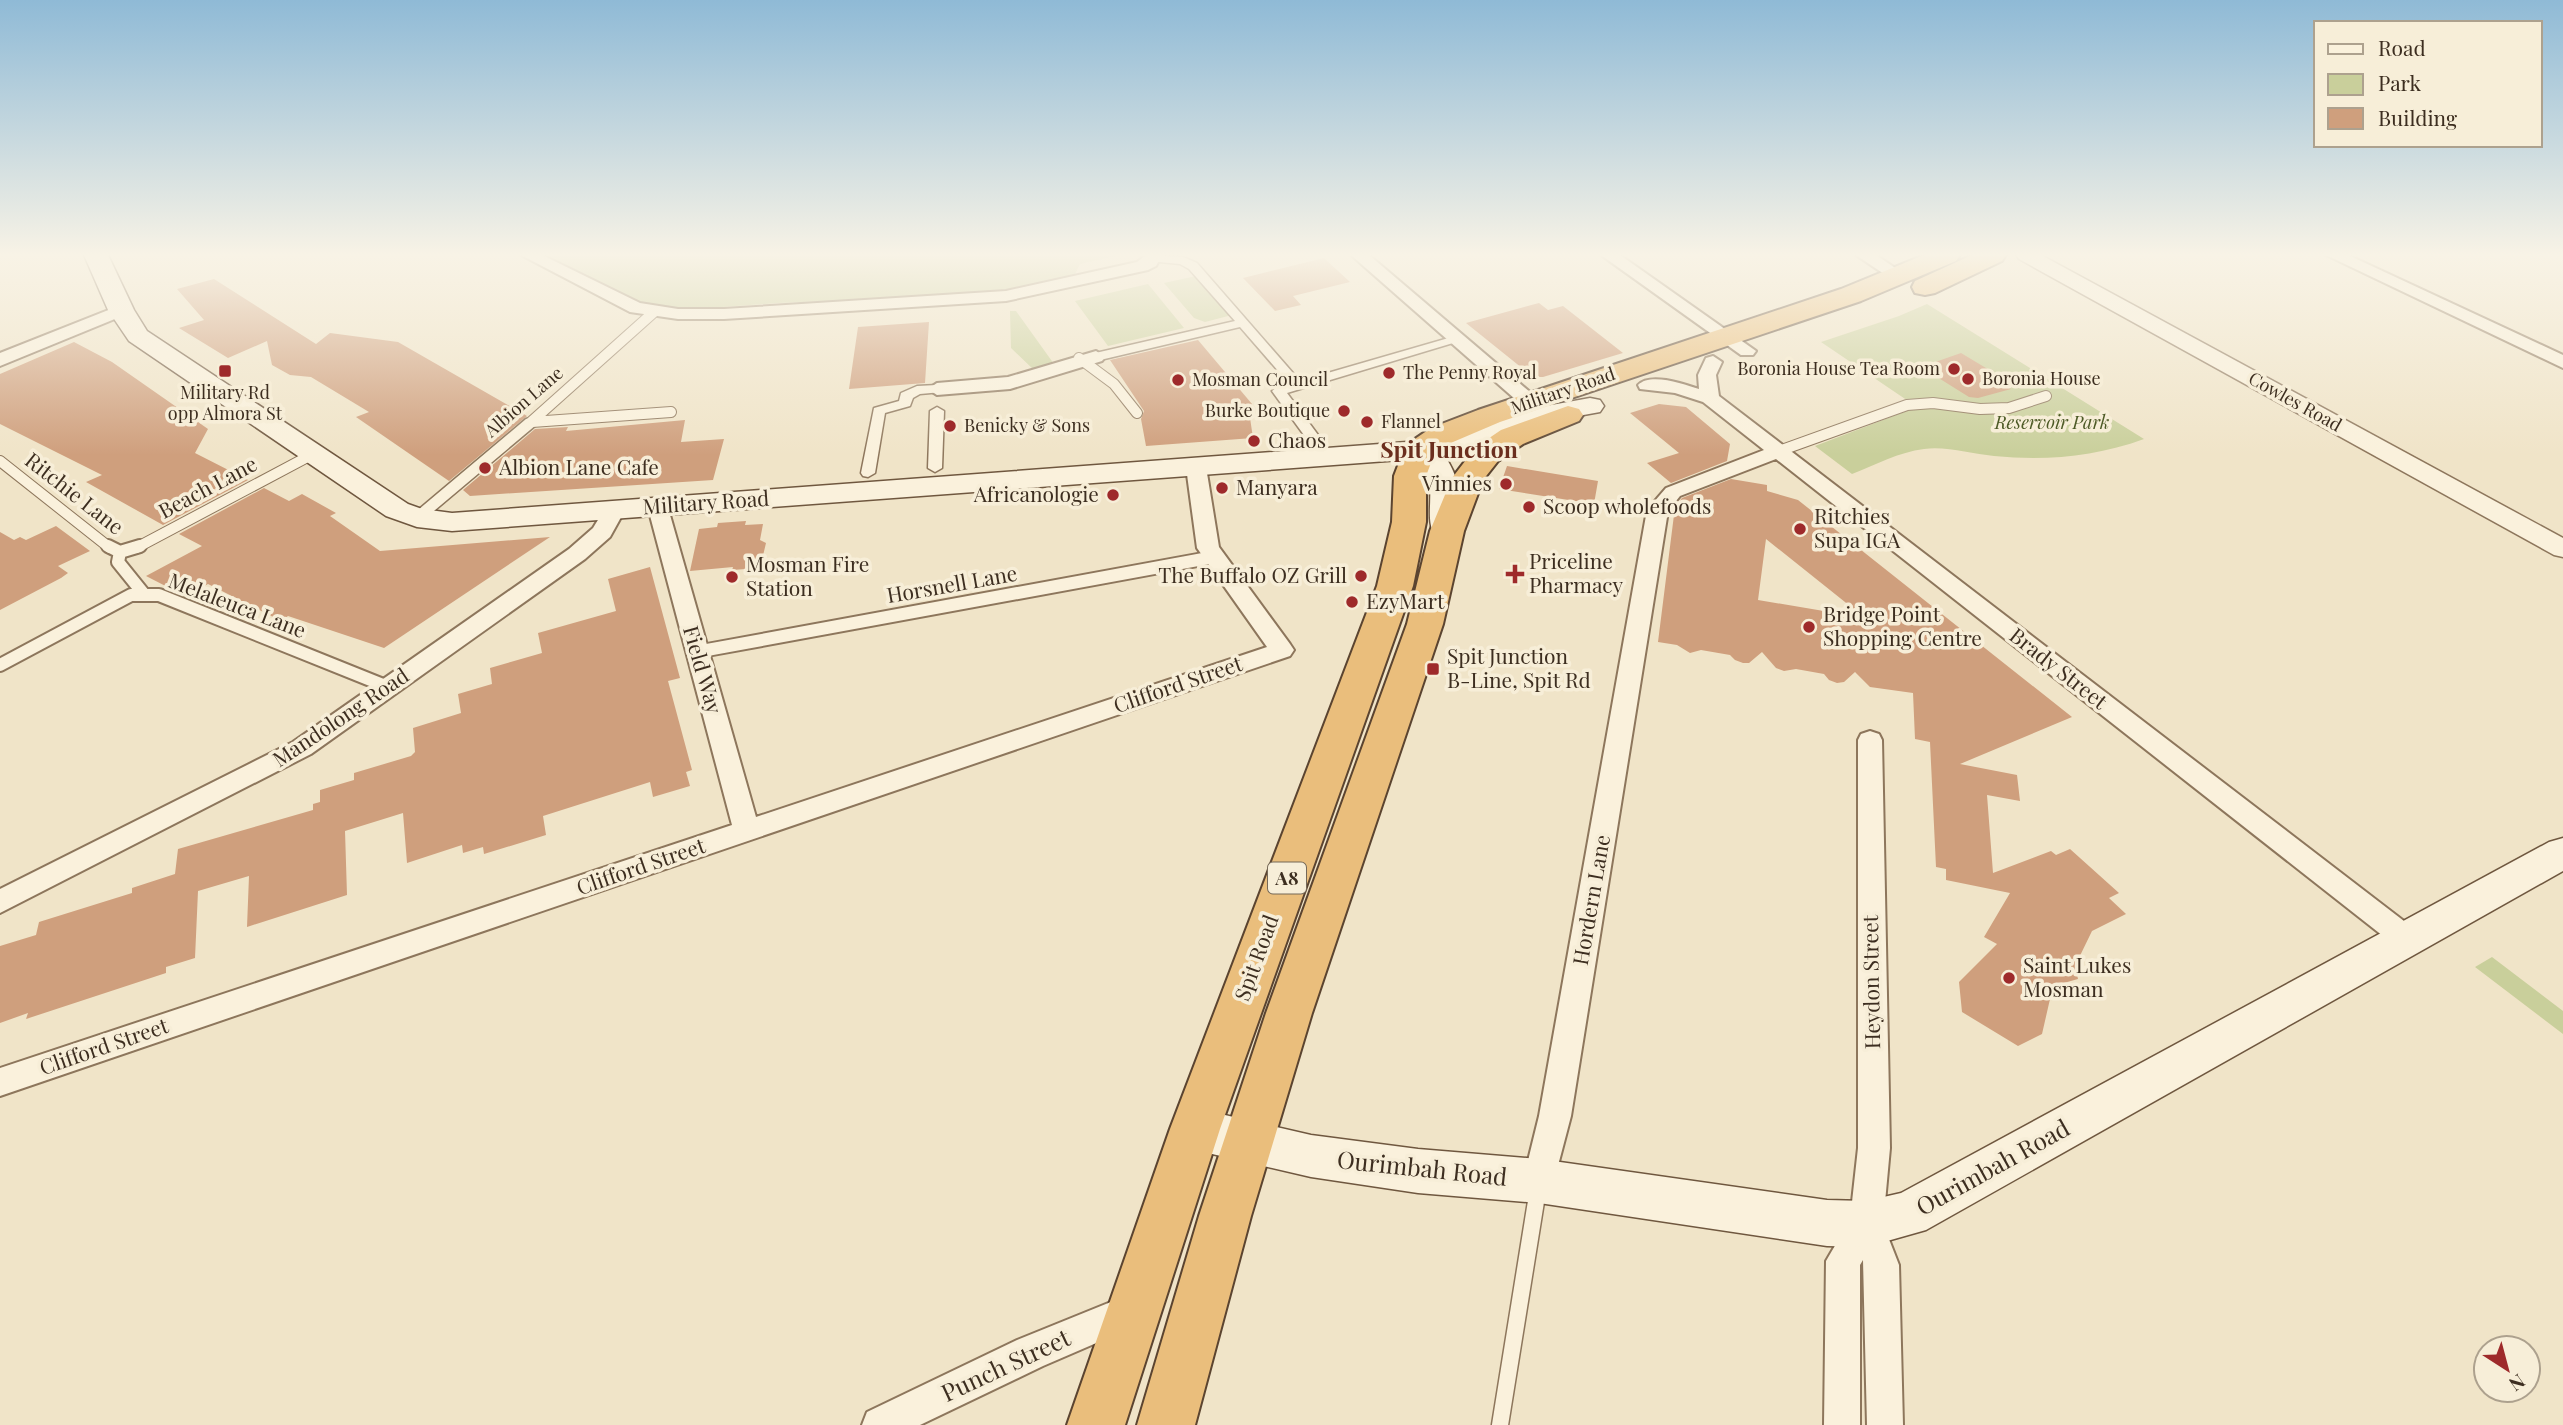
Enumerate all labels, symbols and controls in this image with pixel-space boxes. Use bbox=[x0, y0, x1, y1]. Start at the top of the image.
legend bbox=[2314, 21, 2542, 147]
text: Road bbox=[2378, 33, 2426, 61]
text: Park bbox=[2378, 68, 2422, 96]
text: Building bbox=[2378, 103, 2457, 131]
place label: Boronia House Tea Room bbox=[1737, 356, 1940, 380]
place label: The Penny Royal bbox=[1403, 360, 1537, 384]
street label: Albion Lane bbox=[478, 361, 568, 443]
street label: Military Road bbox=[1507, 361, 1619, 419]
marker: Boronia House Tea Room bbox=[1946, 361, 1962, 377]
marker: Military Rd opp Almora St bbox=[217, 363, 233, 379]
marker: The Penny Royal bbox=[1381, 365, 1397, 381]
place label: Boronia House bbox=[1982, 366, 2101, 390]
street label: Cowles Road bbox=[2245, 366, 2347, 437]
place label: Mosman Council bbox=[1192, 367, 1328, 391]
marker: Boronia House bbox=[1960, 371, 1976, 387]
marker: Mosman Council bbox=[1170, 372, 1186, 388]
place label: Military Rd opp Almora St bbox=[168, 380, 283, 425]
place label: Burke Boutique bbox=[1205, 398, 1330, 422]
marker: Burke Boutique bbox=[1336, 403, 1352, 419]
place label: Flannel bbox=[1381, 409, 1441, 433]
park label: Reservoir Park bbox=[1994, 410, 2109, 434]
place label: Benicky & Sons bbox=[964, 413, 1090, 437]
marker: Flannel bbox=[1359, 414, 1375, 430]
marker: Benicky & Sons bbox=[942, 418, 958, 434]
place label: Chaos bbox=[1268, 425, 1326, 453]
marker: Chaos bbox=[1246, 433, 1262, 449]
district label: Spit Junction bbox=[1380, 433, 1518, 464]
street label: Ritchie Lane bbox=[20, 445, 130, 540]
street label: Beach Lane bbox=[153, 449, 261, 524]
place label: Albion Lane Cafe bbox=[498, 452, 659, 480]
marker: Albion Lane Cafe bbox=[477, 460, 493, 476]
place label: Vinnies bbox=[1421, 468, 1492, 496]
place label: Manyara bbox=[1236, 472, 1318, 500]
marker: Vinnies bbox=[1498, 476, 1514, 492]
place label: Africanologie bbox=[973, 479, 1099, 507]
marker: Manyara bbox=[1214, 480, 1230, 496]
street label: Military Road bbox=[642, 483, 770, 519]
marker: Africanologie bbox=[1105, 487, 1121, 503]
place label: Scoop wholefoods bbox=[1543, 491, 1711, 519]
marker: Scoop wholefoods bbox=[1521, 499, 1537, 515]
place label: Ritchies Supa IGA bbox=[1814, 501, 1901, 553]
marker: Ritchies Supa IGA bbox=[1792, 521, 1808, 537]
place label: Priceline Pharmacy bbox=[1529, 546, 1624, 598]
place label: Mosman Fire Station bbox=[746, 549, 869, 601]
street label: Horsnell Lane bbox=[884, 558, 1019, 608]
place label: The Buffalo OZ Grill bbox=[1158, 560, 1347, 588]
street label: Melaleuca Lane bbox=[165, 565, 311, 643]
marker: Priceline Pharmacy bbox=[1507, 566, 1523, 582]
marker: The Buffalo OZ Grill bbox=[1353, 568, 1369, 584]
marker: Mosman Fire Station bbox=[724, 569, 740, 585]
place label: EzyMart bbox=[1366, 586, 1445, 614]
marker: EzyMart bbox=[1344, 594, 1360, 610]
place label: Bridge Point Shopping Centre bbox=[1823, 599, 1982, 651]
marker: Bridge Point Shopping Centre bbox=[1801, 619, 1817, 635]
street label: Brady Street bbox=[2005, 620, 2114, 715]
street label: Field Way bbox=[678, 622, 730, 717]
place label: Spit Junction B-Line, Spit Rd bbox=[1447, 641, 1591, 693]
street label: Clifford Street bbox=[1109, 648, 1246, 718]
street label: Mandolong Road bbox=[266, 660, 413, 772]
marker: Spit Junction B-Line, Spit Rd bbox=[1425, 661, 1441, 677]
street label: Clifford Street bbox=[572, 830, 709, 900]
street label: Hordern Lane bbox=[1565, 832, 1615, 967]
road number: A8 bbox=[1268, 862, 1306, 894]
street label: Spit Road bbox=[1227, 910, 1284, 1004]
street label: Heydon Street bbox=[1855, 914, 1885, 1049]
place label: Saint Lukes Mosman bbox=[2023, 950, 2131, 1002]
marker: Saint Lukes Mosman bbox=[2001, 970, 2017, 986]
street label: Clifford Street bbox=[35, 1010, 172, 1080]
street label: Ourimbah Road bbox=[1910, 1111, 2075, 1222]
street label: Ourimbah Road bbox=[1336, 1142, 1509, 1192]
street label: Punch Street bbox=[936, 1320, 1075, 1408]
north arrow bbox=[2472, 1334, 2542, 1404]
text: N bbox=[2504, 1369, 2531, 1398]

